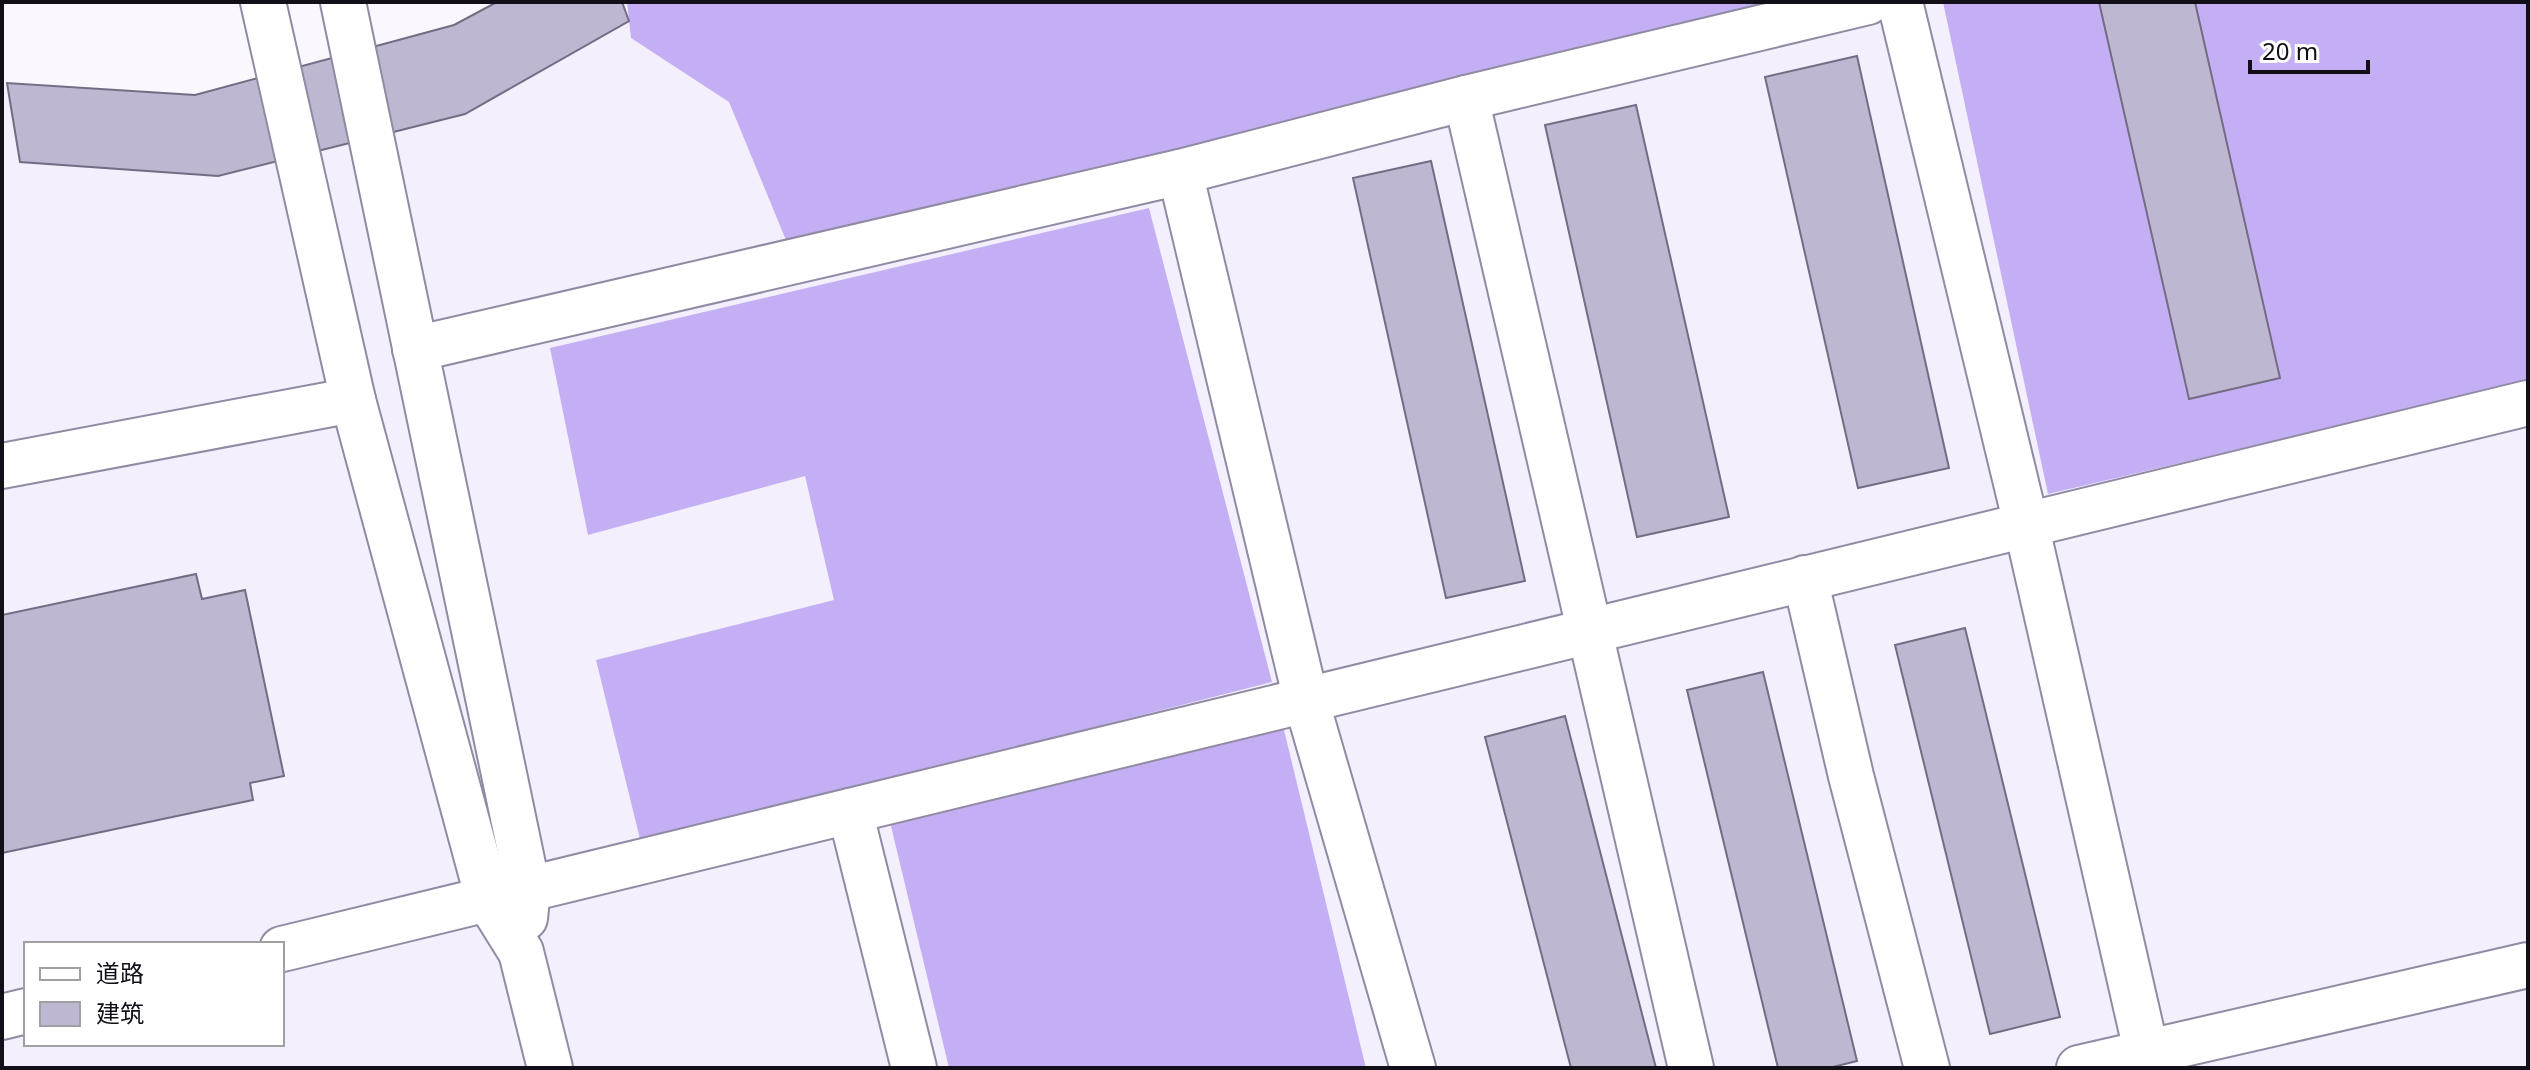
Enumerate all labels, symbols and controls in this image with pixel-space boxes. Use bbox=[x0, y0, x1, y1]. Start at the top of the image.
scale bar bbox=[2250, 24, 2368, 74]
text: 20 m bbox=[2262, 34, 2318, 67]
legend bbox=[24, 942, 284, 1046]
text: 道路 bbox=[96, 956, 144, 989]
text: 建筑 bbox=[96, 996, 144, 1029]

